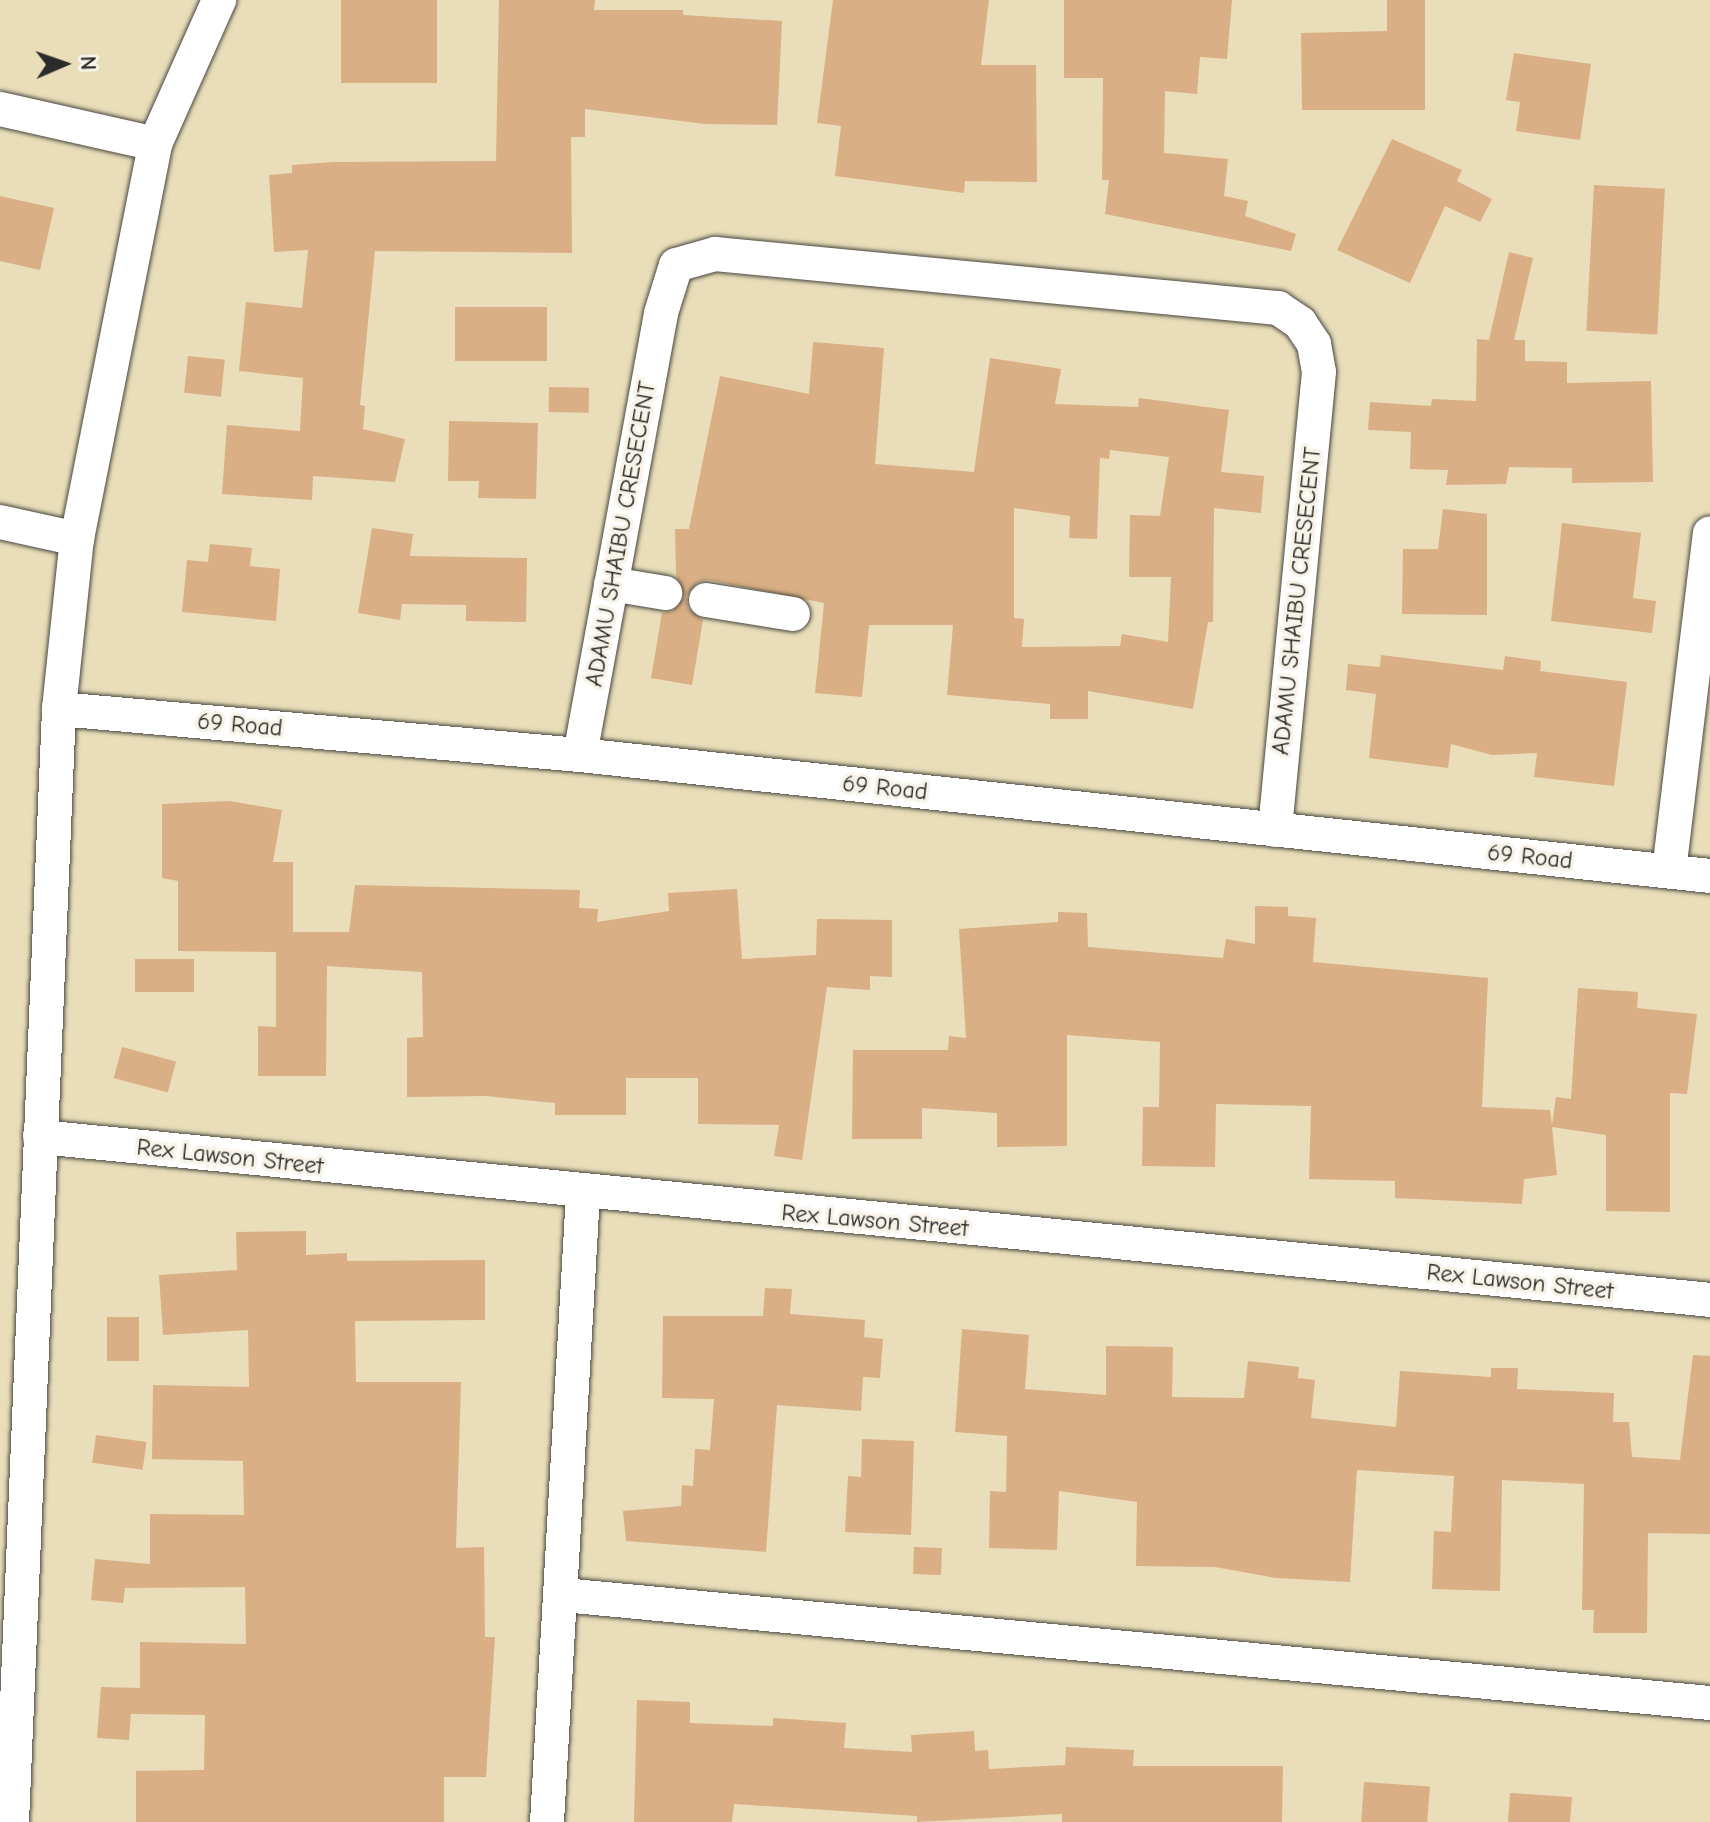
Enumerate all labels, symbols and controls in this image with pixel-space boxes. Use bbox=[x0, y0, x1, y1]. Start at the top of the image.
north arrow bbox=[24, 24, 104, 104]
text: N bbox=[75, 56, 101, 71]
street label: ADAMU SHAIBU CRESECENT bbox=[580, 379, 662, 689]
street label: ADAMU SHAIBU CRESECENT bbox=[1267, 446, 1327, 756]
street label: 69 Road bbox=[196, 707, 284, 743]
street label: 69 Road bbox=[841, 769, 929, 807]
street label: 69 Road bbox=[1486, 838, 1574, 876]
street label: Rex Lawson Street bbox=[135, 1133, 325, 1181]
street label: Rex Lawson Street bbox=[780, 1198, 970, 1244]
street label: Rex Lawson Street bbox=[1425, 1258, 1615, 1306]

